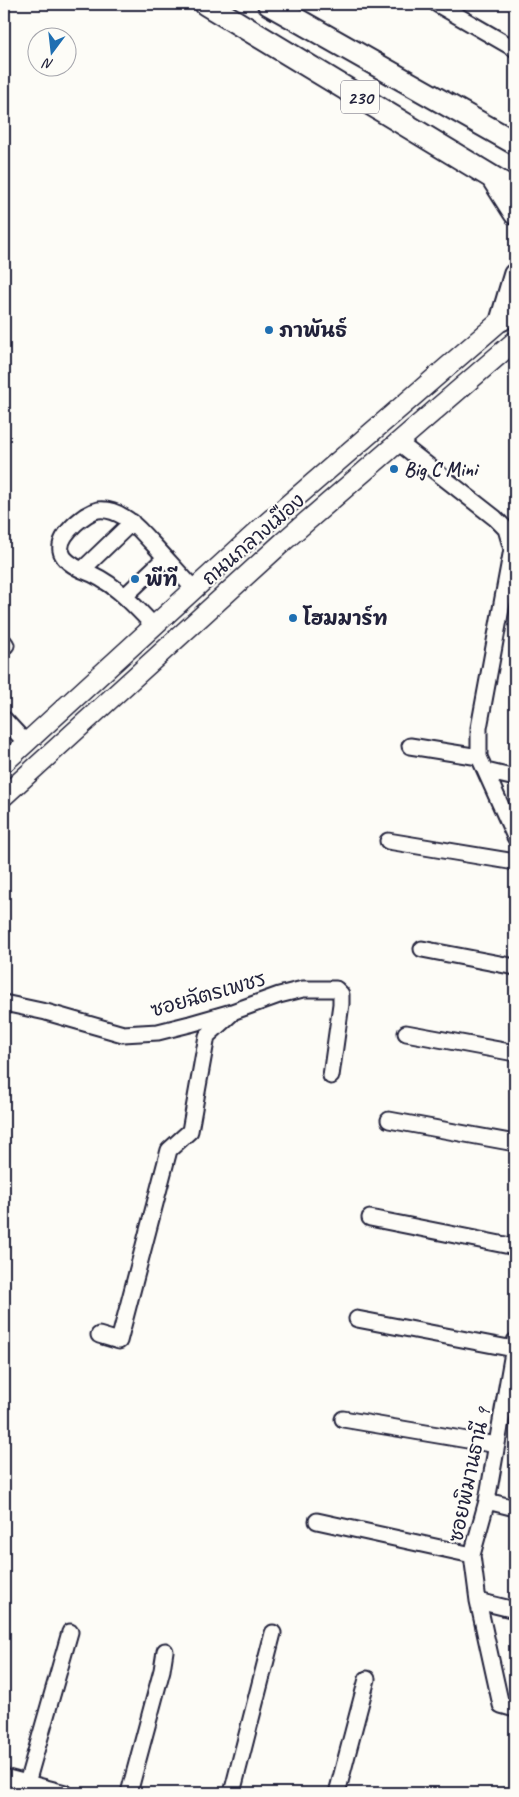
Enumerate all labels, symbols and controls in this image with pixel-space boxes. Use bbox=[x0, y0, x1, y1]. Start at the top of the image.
north arrow bbox=[28, 28, 78, 78]
text: N bbox=[40, 54, 55, 73]
road number: 230 bbox=[341, 80, 379, 114]
place label: ภาพันธ์ bbox=[279, 317, 347, 343]
marker: ภาพันธ์ bbox=[263, 324, 275, 336]
place label: Big C Mini bbox=[404, 457, 480, 482]
marker: Big C Mini bbox=[388, 463, 400, 475]
street label: ถนนกลางเมือง bbox=[197, 488, 310, 591]
place label: พีที bbox=[145, 566, 178, 592]
marker: พีที bbox=[129, 573, 141, 585]
place label: โฮมมาร์ท bbox=[302, 605, 388, 631]
marker: โฮมมาร์ท bbox=[287, 612, 299, 624]
street label: ซอยฉัตรเพชร bbox=[148, 966, 269, 1023]
street label: ซอยพิมานธานี 9 bbox=[443, 1404, 496, 1545]

